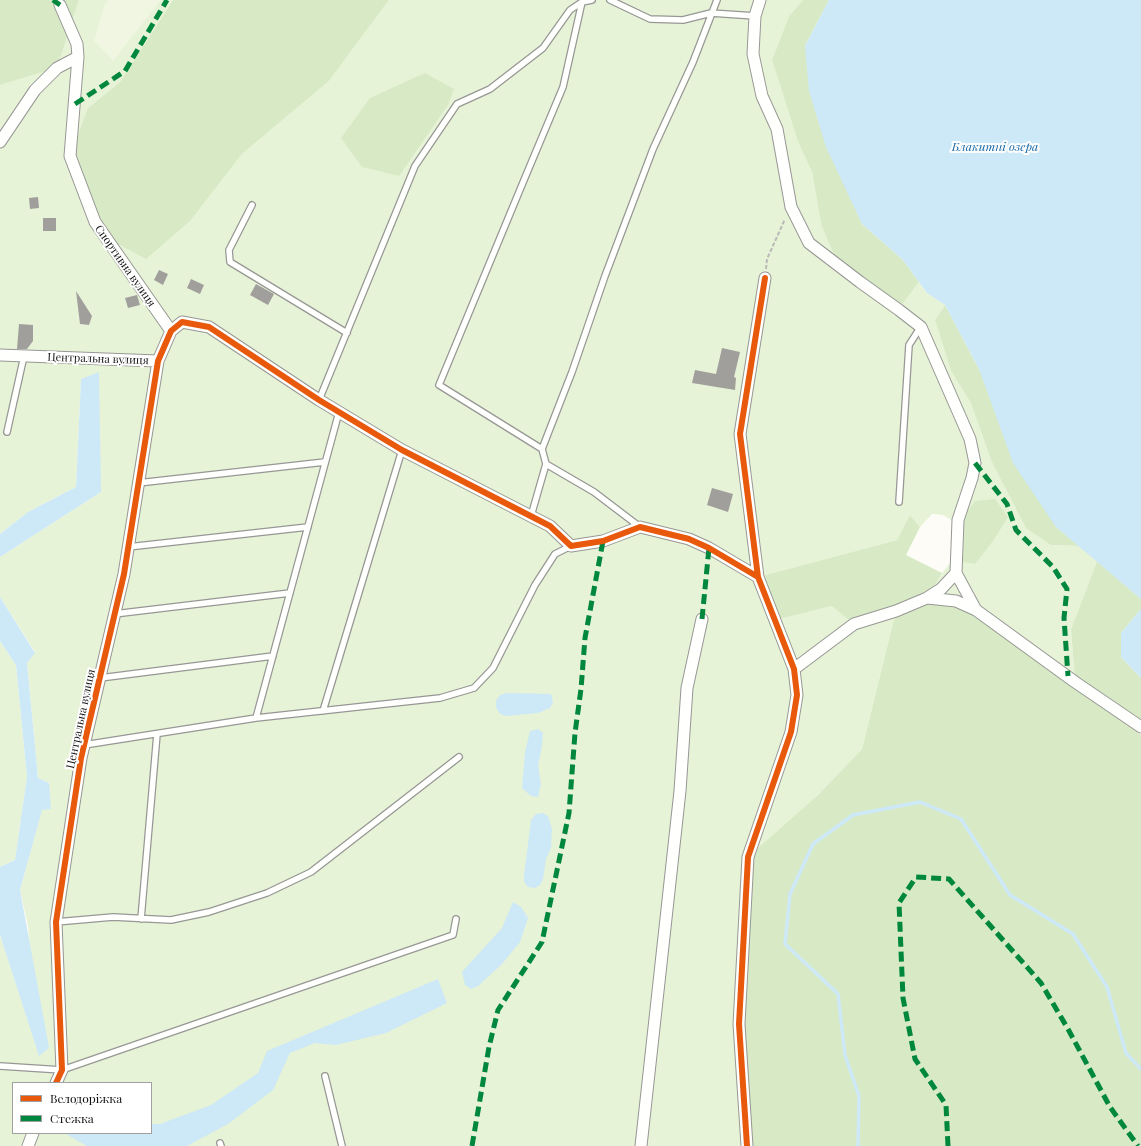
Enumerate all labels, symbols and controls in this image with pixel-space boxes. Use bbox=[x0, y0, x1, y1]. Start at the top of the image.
water label: Блакитні озера bbox=[952, 140, 1038, 154]
street label: Спортивна вулиця bbox=[92, 223, 158, 309]
street label: Центральна вулиця bbox=[47, 351, 149, 367]
street label: Центральна вулиця bbox=[64, 668, 98, 770]
legend bbox=[12, 1082, 152, 1134]
text: Велодоріжка bbox=[50, 1090, 122, 1106]
text: Стежка bbox=[50, 1110, 94, 1126]

